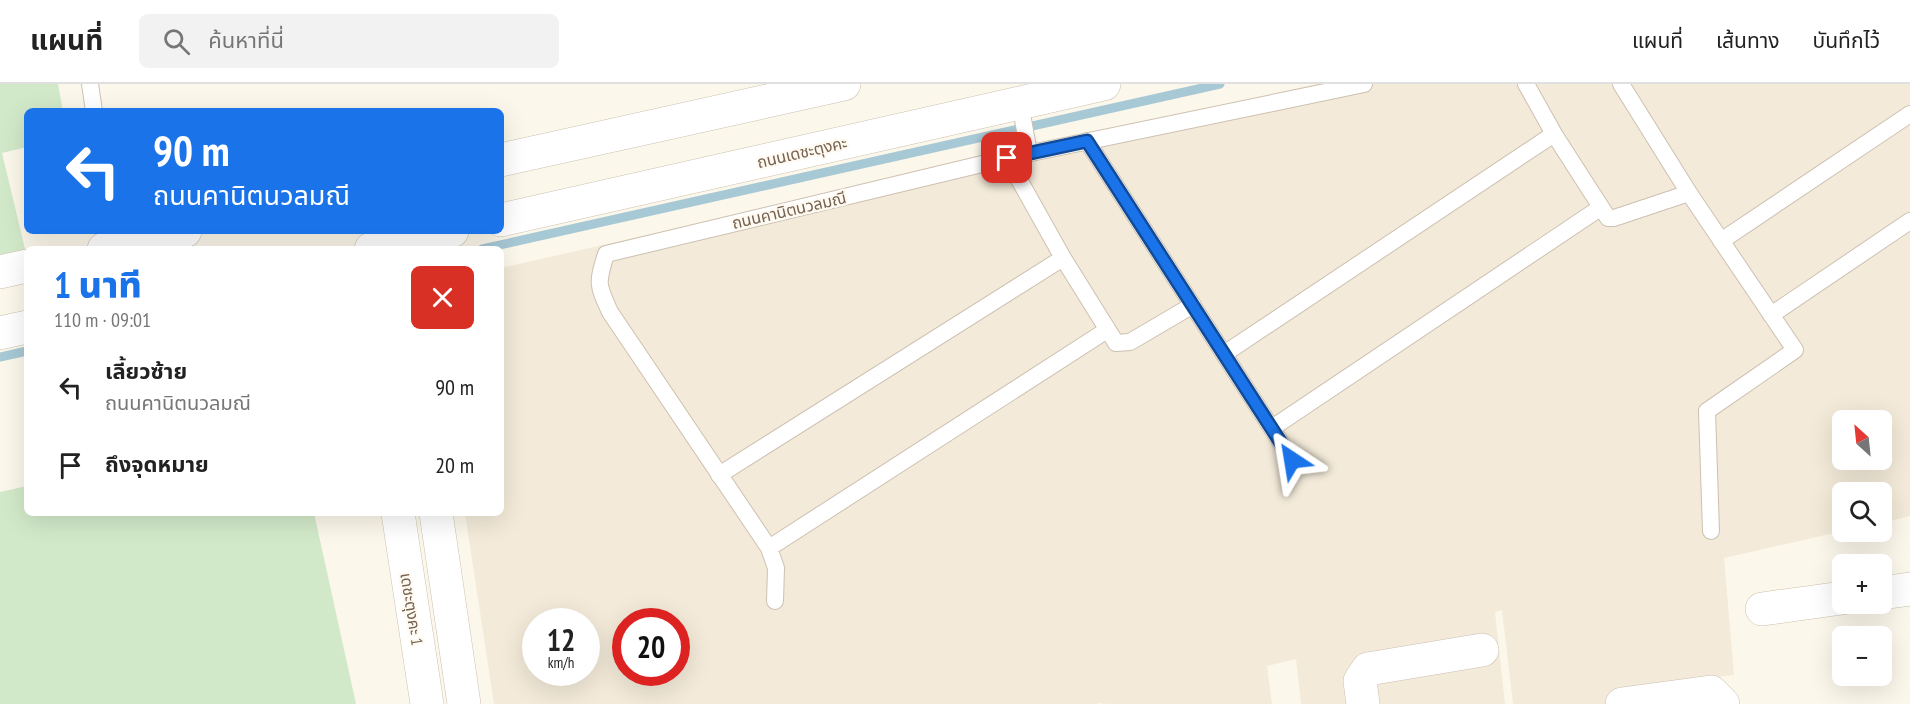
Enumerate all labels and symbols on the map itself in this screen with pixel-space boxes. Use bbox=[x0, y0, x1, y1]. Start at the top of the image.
street label: ถนนเดชะตุงคะ bbox=[755, 132, 849, 172]
pin bbox=[981, 132, 1032, 183]
street label: ถนนคานิตนวลมณี bbox=[730, 187, 848, 233]
north arrow bbox=[1832, 410, 1892, 470]
position arrow bbox=[1260, 428, 1324, 492]
street label: เดชะตุงคะ 1 bbox=[396, 571, 428, 647]
speed limit sign: 20 bbox=[612, 608, 690, 686]

